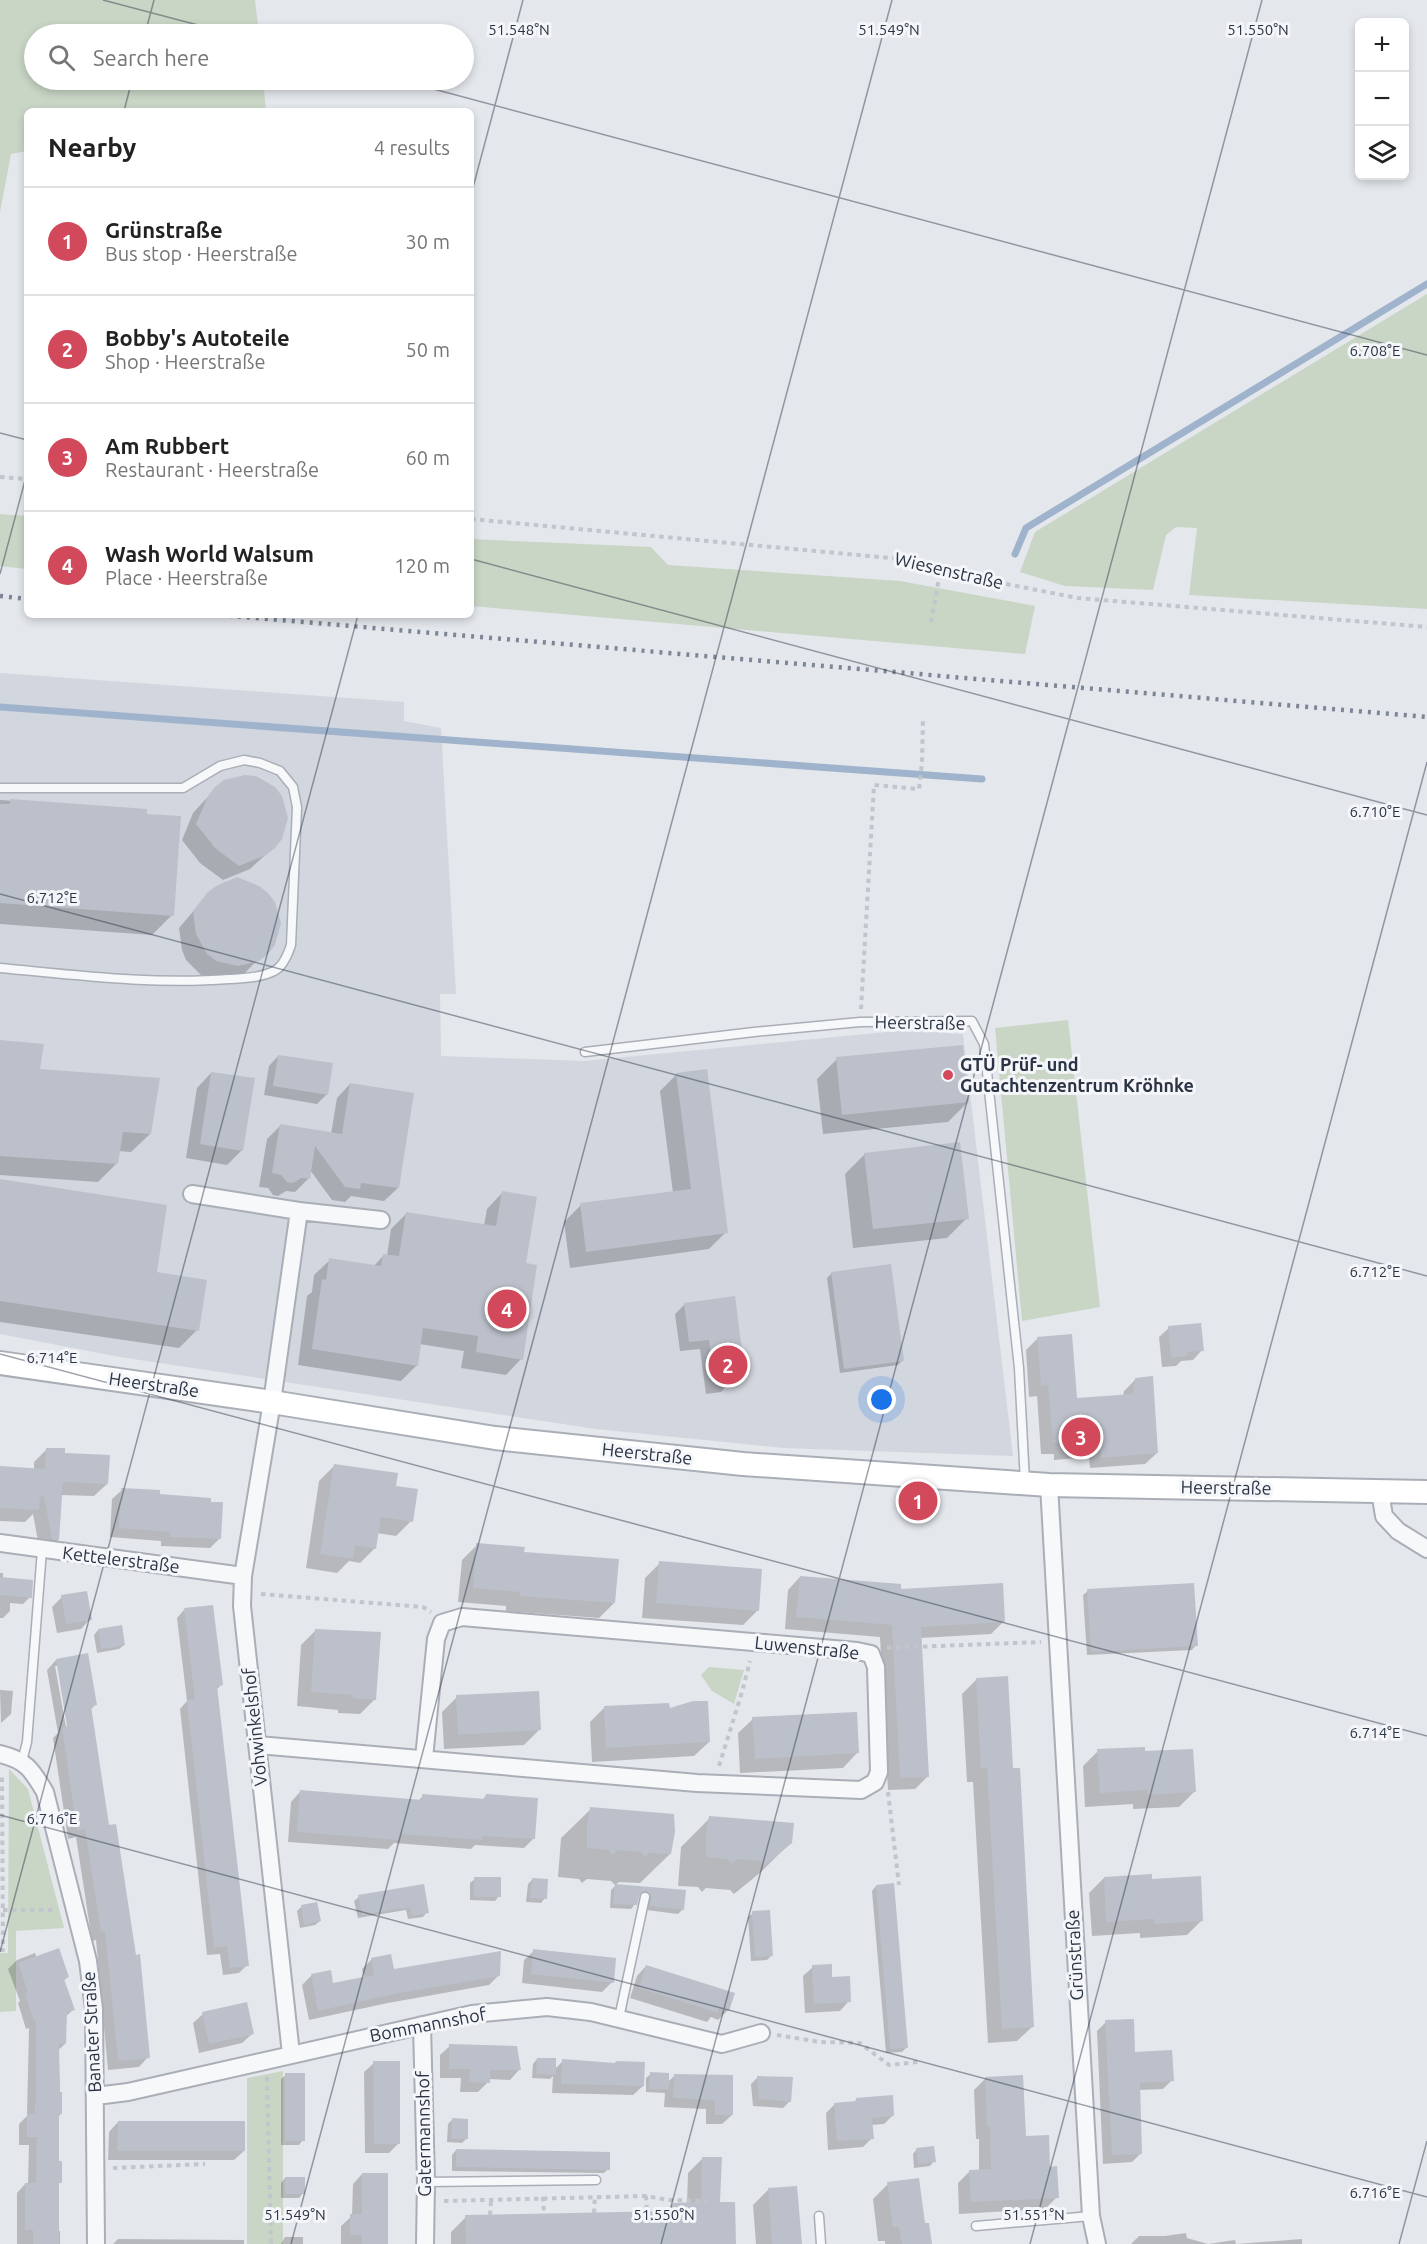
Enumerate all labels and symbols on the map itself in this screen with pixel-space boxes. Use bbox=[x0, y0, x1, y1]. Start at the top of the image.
text: 51.548°N bbox=[488, 21, 550, 38]
text: 51.549°N bbox=[858, 21, 920, 38]
text: 51.550°N bbox=[1227, 21, 1289, 38]
text: 6.708°E bbox=[1350, 342, 1400, 359]
street label: Wiesenstraße bbox=[893, 548, 1006, 592]
text: 6.710°E bbox=[1350, 803, 1400, 820]
text: 6.712°E bbox=[27, 889, 77, 906]
street label: Heerstraße bbox=[874, 1011, 966, 1033]
place label: GTÜ Prüf- und Gutachtenzentrum Kröhnke bbox=[960, 1054, 1194, 1095]
marker: GTÜ Prüf- und Gutachtenzentrum Kröhnke bbox=[941, 1068, 955, 1082]
text: 6.712°E bbox=[1350, 1263, 1400, 1280]
pin: 4 bbox=[488, 1286, 526, 1332]
pin: 2 bbox=[708, 1342, 748, 1388]
text: 6.714°E bbox=[27, 1349, 77, 1366]
street label: Heerstraße bbox=[108, 1368, 201, 1400]
your location bbox=[867, 1385, 896, 1414]
pin: 3 bbox=[1062, 1414, 1100, 1460]
street label: Heerstraße bbox=[601, 1438, 693, 1468]
street label: Heerstraße bbox=[1180, 1476, 1272, 1498]
pin: 1 bbox=[898, 1478, 938, 1524]
street label: Kettelerstraße bbox=[61, 1542, 181, 1576]
street label: Luwenstraße bbox=[754, 1632, 861, 1662]
street label: Vohwinkelshof bbox=[238, 1667, 270, 1787]
text: 6.714°E bbox=[1350, 1724, 1400, 1741]
text: 6.716°E bbox=[27, 1810, 77, 1827]
street label: Grünstraße bbox=[1062, 1909, 1086, 2001]
street label: Banater Straße bbox=[78, 1971, 104, 2093]
street label: Bommannshof bbox=[368, 2003, 488, 2045]
street label: Gatermannshof bbox=[412, 2071, 434, 2197]
text: 6.716°E bbox=[1350, 2184, 1400, 2201]
text: 51.549°N bbox=[264, 2206, 326, 2223]
text: 51.550°N bbox=[633, 2206, 695, 2223]
text: 51.551°N bbox=[1003, 2206, 1065, 2223]

